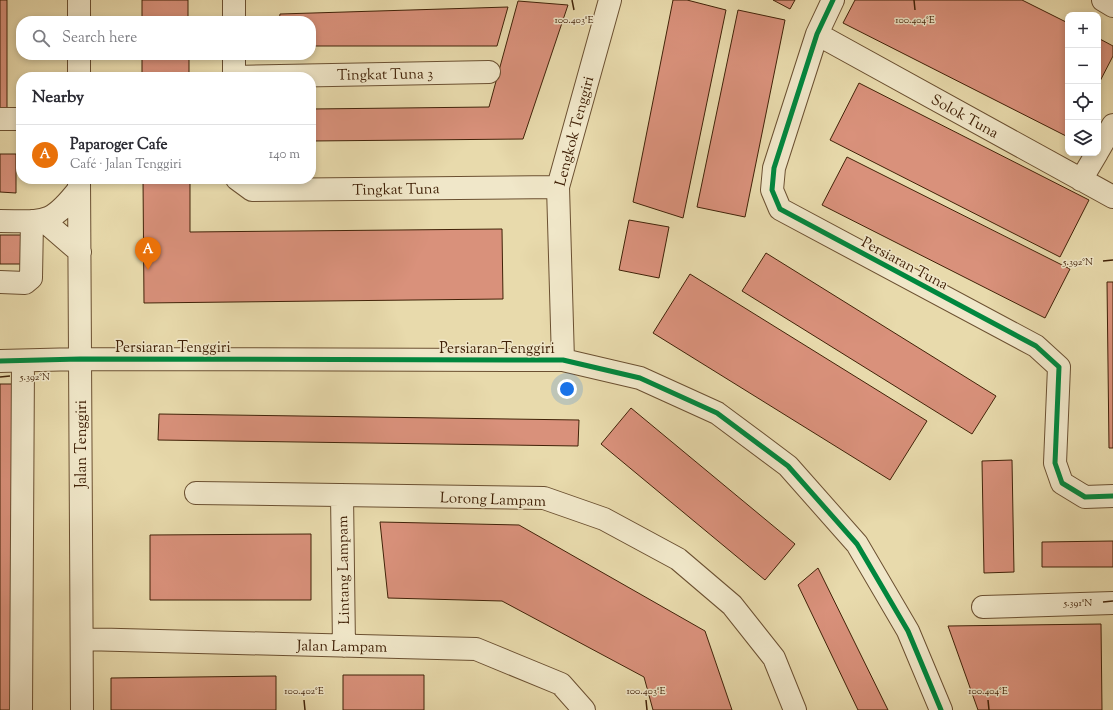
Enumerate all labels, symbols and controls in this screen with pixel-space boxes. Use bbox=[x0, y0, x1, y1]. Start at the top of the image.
map controls bbox=[1065, 12, 1101, 156]
button: + bbox=[1065, 12, 1101, 48]
text: 100.403°E bbox=[555, 13, 593, 28]
text: 100.404°E bbox=[895, 13, 935, 28]
search box bbox=[16, 16, 316, 60]
icon: search bbox=[30, 27, 52, 49]
text: Search here bbox=[62, 28, 137, 49]
button: − bbox=[1065, 48, 1101, 84]
street label: Tingkat Tuna 3 bbox=[337, 64, 433, 87]
street label: Lengkok Tenggiri bbox=[551, 74, 600, 189]
button: locate bbox=[1065, 84, 1101, 120]
text: Nearby bbox=[32, 86, 84, 110]
street label: Solok Tuna bbox=[927, 90, 1002, 145]
button: layers bbox=[1065, 120, 1101, 156]
text: Paparoger Cafe bbox=[70, 135, 168, 156]
text: A bbox=[40, 146, 50, 164]
text: 140 m bbox=[269, 146, 300, 164]
text: Café · Jalan Tenggiri bbox=[70, 156, 182, 174]
street label: Tingkat Tuna bbox=[352, 179, 440, 202]
street label: Persiaran Tuna bbox=[857, 233, 951, 296]
pin: A bbox=[135, 237, 161, 270]
text: 5.392°N bbox=[1062, 255, 1093, 270]
street label: Persiaran Tenggiri bbox=[115, 338, 231, 359]
street label: Persiaran Tenggiri bbox=[439, 339, 555, 360]
text: 5.392°N bbox=[19, 370, 50, 385]
your location bbox=[557, 379, 577, 399]
street label: Jalan Tenggiri bbox=[72, 400, 93, 489]
street label: Lorong Lampam bbox=[440, 488, 547, 513]
street label: Lintang Lampam bbox=[333, 515, 356, 625]
text: 5.391°N bbox=[1063, 596, 1092, 611]
street label: Jalan Lampam bbox=[296, 636, 388, 659]
text: 100.402°E bbox=[284, 684, 324, 699]
text: 100.403°E bbox=[627, 684, 665, 699]
text: 100.404°E bbox=[968, 684, 1008, 699]

